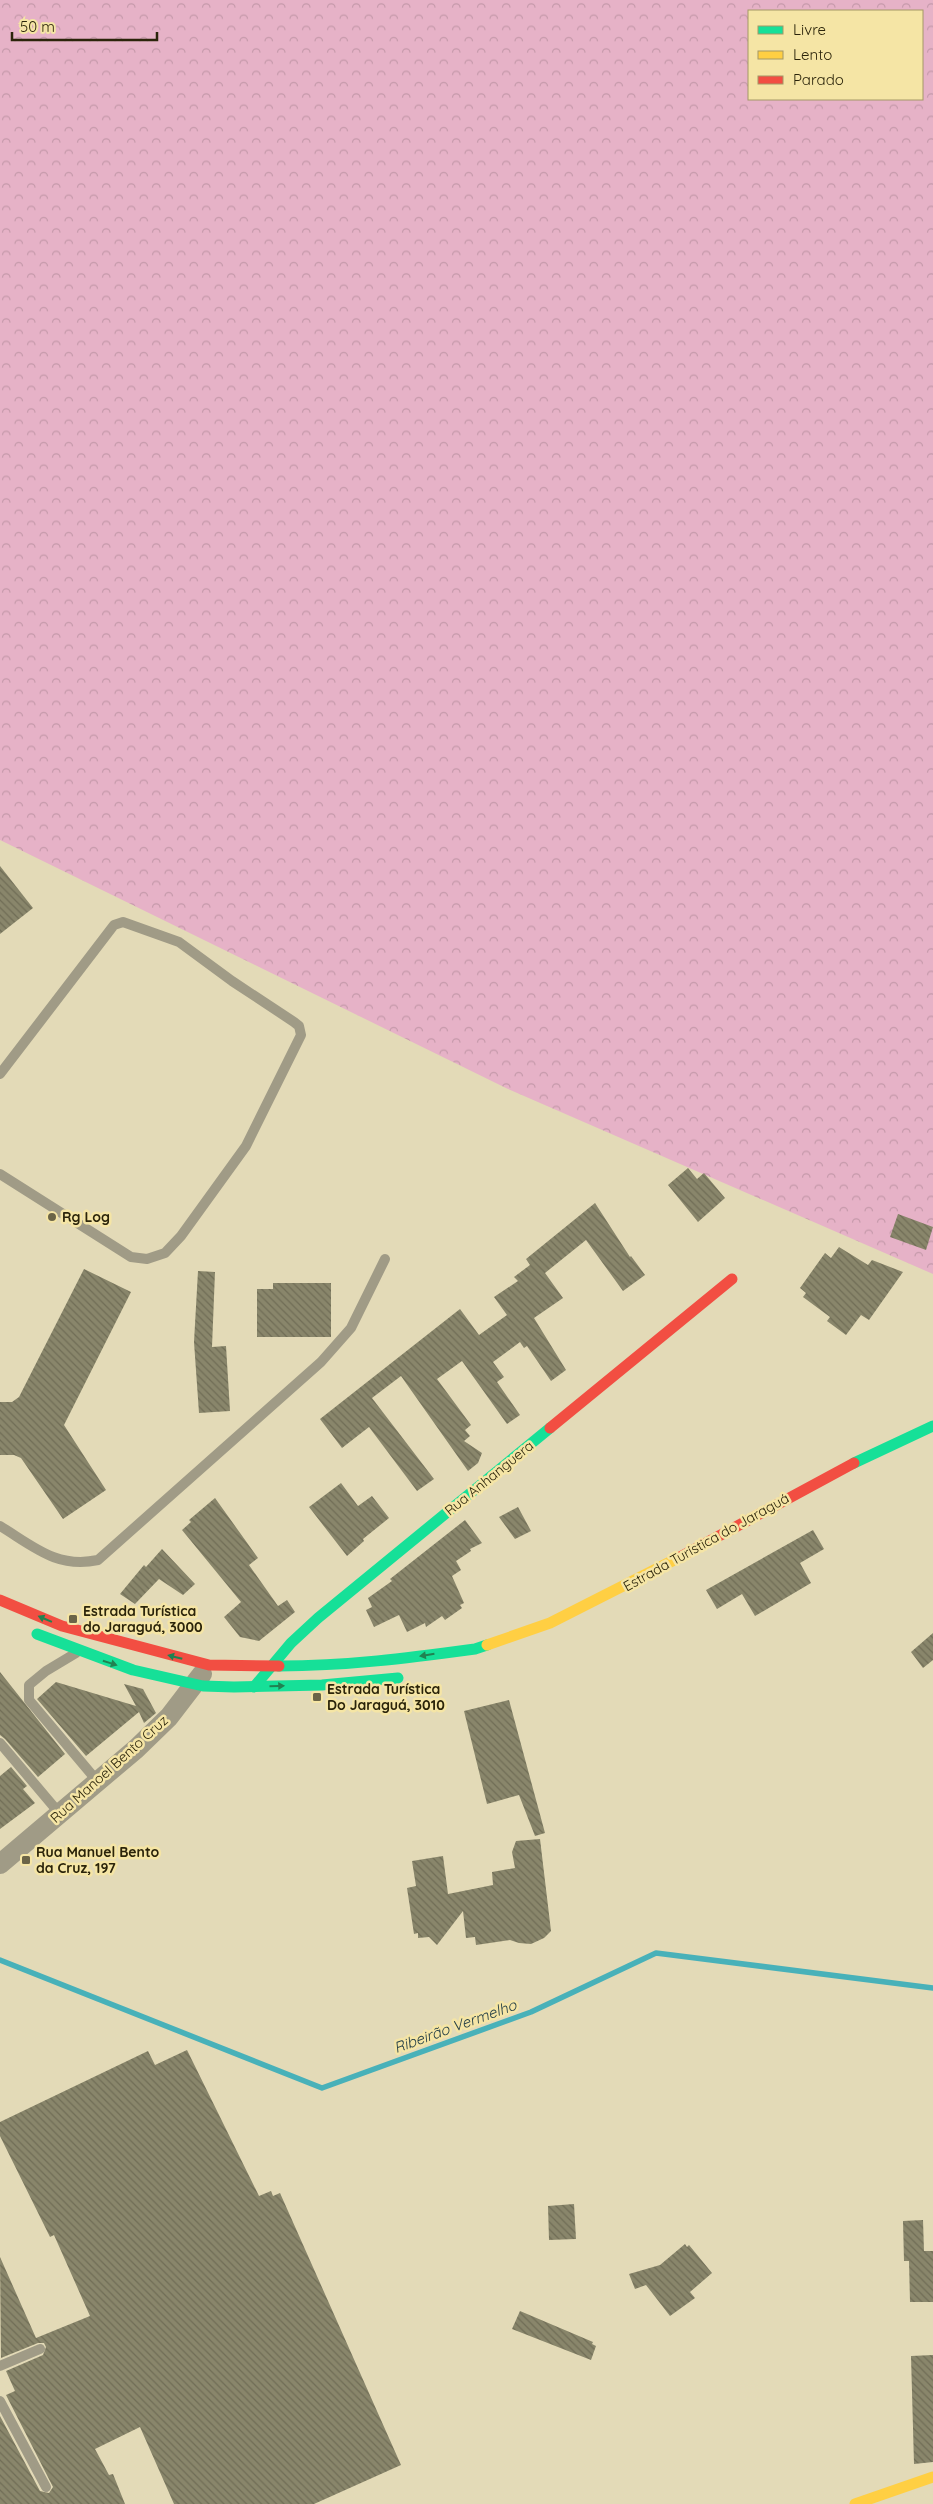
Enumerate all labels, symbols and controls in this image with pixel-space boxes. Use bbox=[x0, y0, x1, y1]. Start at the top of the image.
scale bar bbox=[12, 10, 158, 42]
legend bbox=[748, 10, 923, 100]
text: 50 m bbox=[20, 17, 55, 36]
text: Livre bbox=[793, 20, 826, 39]
text: Lento bbox=[793, 45, 832, 64]
text: Parado bbox=[793, 70, 844, 89]
place label: Rg Log bbox=[62, 1208, 110, 1226]
marker: Rg Log bbox=[46, 1211, 58, 1223]
street label: Rua Anhanguera bbox=[441, 1437, 537, 1519]
street label: Estrada Turística do Jaraguá bbox=[620, 1489, 792, 1595]
place label: Estrada Turística do Jaraguá, 3000 bbox=[83, 1602, 203, 1636]
marker: Estrada Turística do Jaraguá, 3000 bbox=[67, 1613, 79, 1625]
one-way arrow bbox=[38, 1615, 52, 1623]
one-way arrow bbox=[419, 1652, 435, 1660]
one-way arrow bbox=[168, 1653, 183, 1661]
one-way arrow bbox=[103, 1660, 118, 1667]
place label: Estrada Turística Do Jaraguá, 3010 bbox=[327, 1680, 445, 1714]
one-way arrow bbox=[270, 1682, 286, 1690]
marker: Estrada Turística Do Jaraguá, 3010 bbox=[311, 1691, 323, 1703]
street label: Rua Manoel Bento Cruz bbox=[46, 1711, 172, 1827]
place label: Rua Manuel Bento da Cruz, 197 bbox=[36, 1843, 160, 1877]
marker: Rua Manuel Bento da Cruz, 197 bbox=[20, 1854, 32, 1866]
water label: Ribeirão Vermelho bbox=[391, 1995, 520, 2057]

